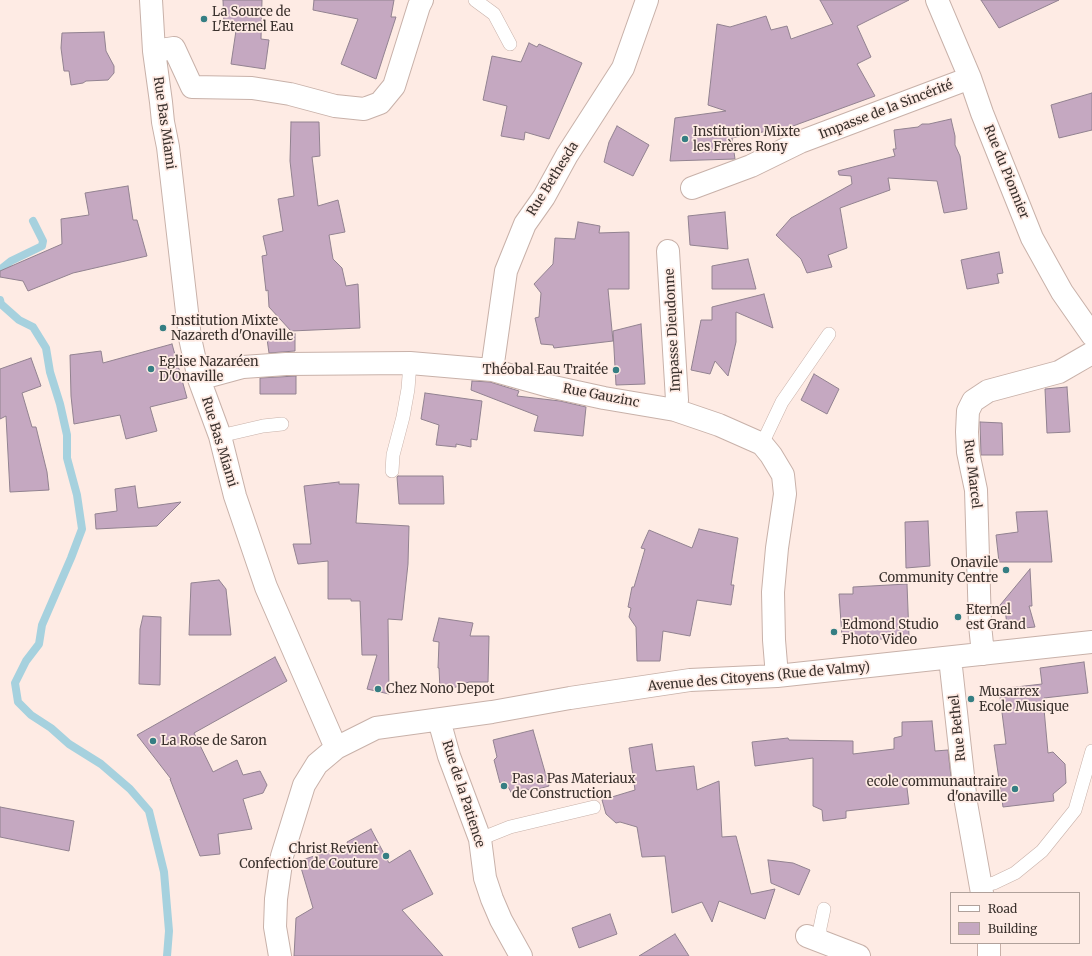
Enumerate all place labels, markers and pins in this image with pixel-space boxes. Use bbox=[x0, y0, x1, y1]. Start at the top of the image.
place label: La Source de L'Eternel Eau bbox=[212, 4, 294, 35]
marker: La Source de L'Eternel Eau bbox=[199, 14, 209, 24]
place label: Institution Mixte les Frères Rony bbox=[693, 124, 800, 155]
marker: Institution Mixte les Frères Rony bbox=[680, 134, 690, 144]
place label: Institution Mixte Nazareth d'Onaville bbox=[171, 313, 293, 344]
marker: Institution Mixte Nazareth d'Onaville bbox=[158, 323, 168, 333]
place label: Eglise Nazaréen D'Onaville bbox=[159, 354, 259, 385]
place label: Théobal Eau Traitée bbox=[482, 362, 608, 378]
marker: Eglise Nazaréen D'Onaville bbox=[146, 364, 156, 374]
marker: Théobal Eau Traitée bbox=[611, 365, 621, 375]
place label: Onavile Community Centre bbox=[879, 555, 998, 586]
marker: Onavile Community Centre bbox=[1001, 565, 1011, 575]
place label: Eternel est Grand bbox=[966, 602, 1026, 633]
marker: Eternel est Grand bbox=[953, 612, 963, 622]
place label: Edmond Studio Photo Video bbox=[842, 617, 939, 648]
marker: Edmond Studio Photo Video bbox=[829, 627, 839, 637]
place label: Chez Nono Depot bbox=[386, 681, 495, 697]
marker: Chez Nono Depot bbox=[373, 684, 383, 694]
place label: Musarrex Ecole Musique bbox=[979, 684, 1069, 715]
marker: Musarrex Ecole Musique bbox=[966, 694, 976, 704]
place label: La Rose de Saron bbox=[161, 733, 267, 749]
marker: La Rose de Saron bbox=[148, 736, 158, 746]
place label: Pas a Pas Materiaux de Construction bbox=[512, 771, 635, 802]
place label: ecole communautraire d'onaville bbox=[867, 774, 1007, 805]
marker: Pas a Pas Materiaux de Construction bbox=[499, 781, 509, 791]
marker: ecole communautraire d'onaville bbox=[1010, 784, 1020, 794]
place label: Christ Revient Confection de Couture bbox=[239, 841, 378, 872]
marker: Christ Revient Confection de Couture bbox=[381, 851, 391, 861]

